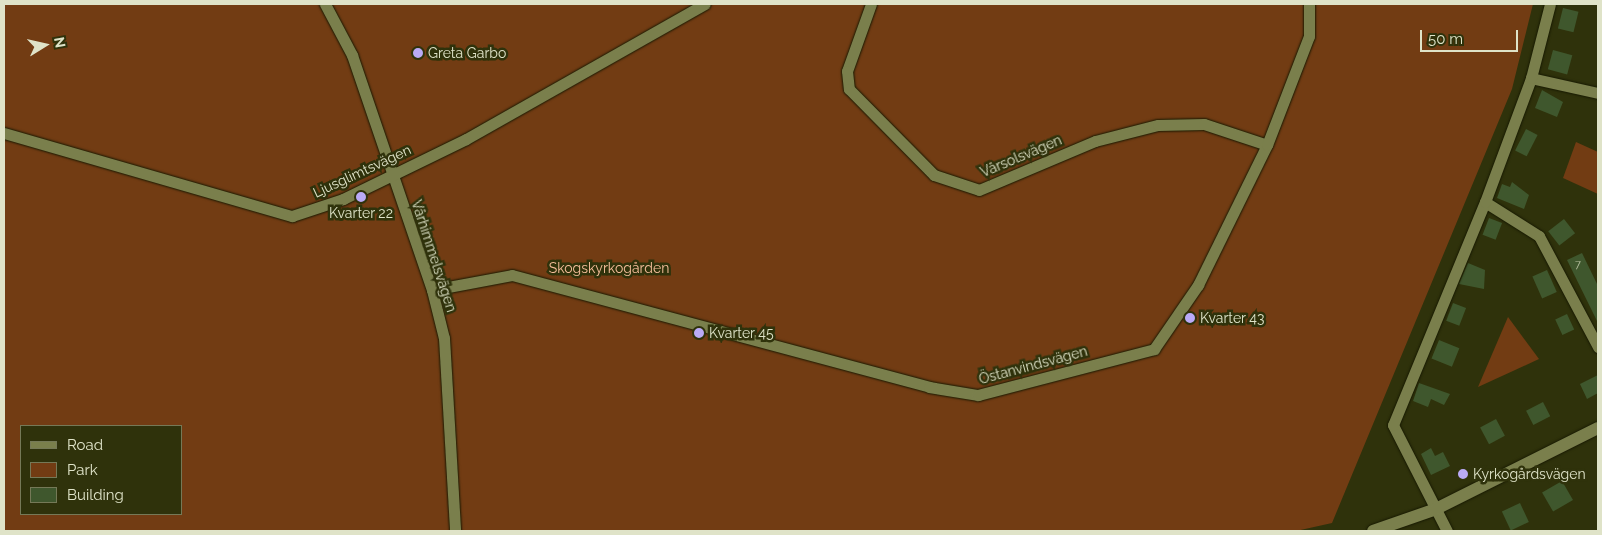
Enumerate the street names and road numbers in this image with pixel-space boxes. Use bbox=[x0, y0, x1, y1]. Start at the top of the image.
street label: Vårsolsvägen bbox=[978, 131, 1064, 181]
street label: Ljusglimtsvägen bbox=[310, 141, 414, 201]
street label: Vårhimmelsvägen bbox=[408, 198, 460, 314]
street label: Östanvindsvägen bbox=[977, 342, 1089, 388]

